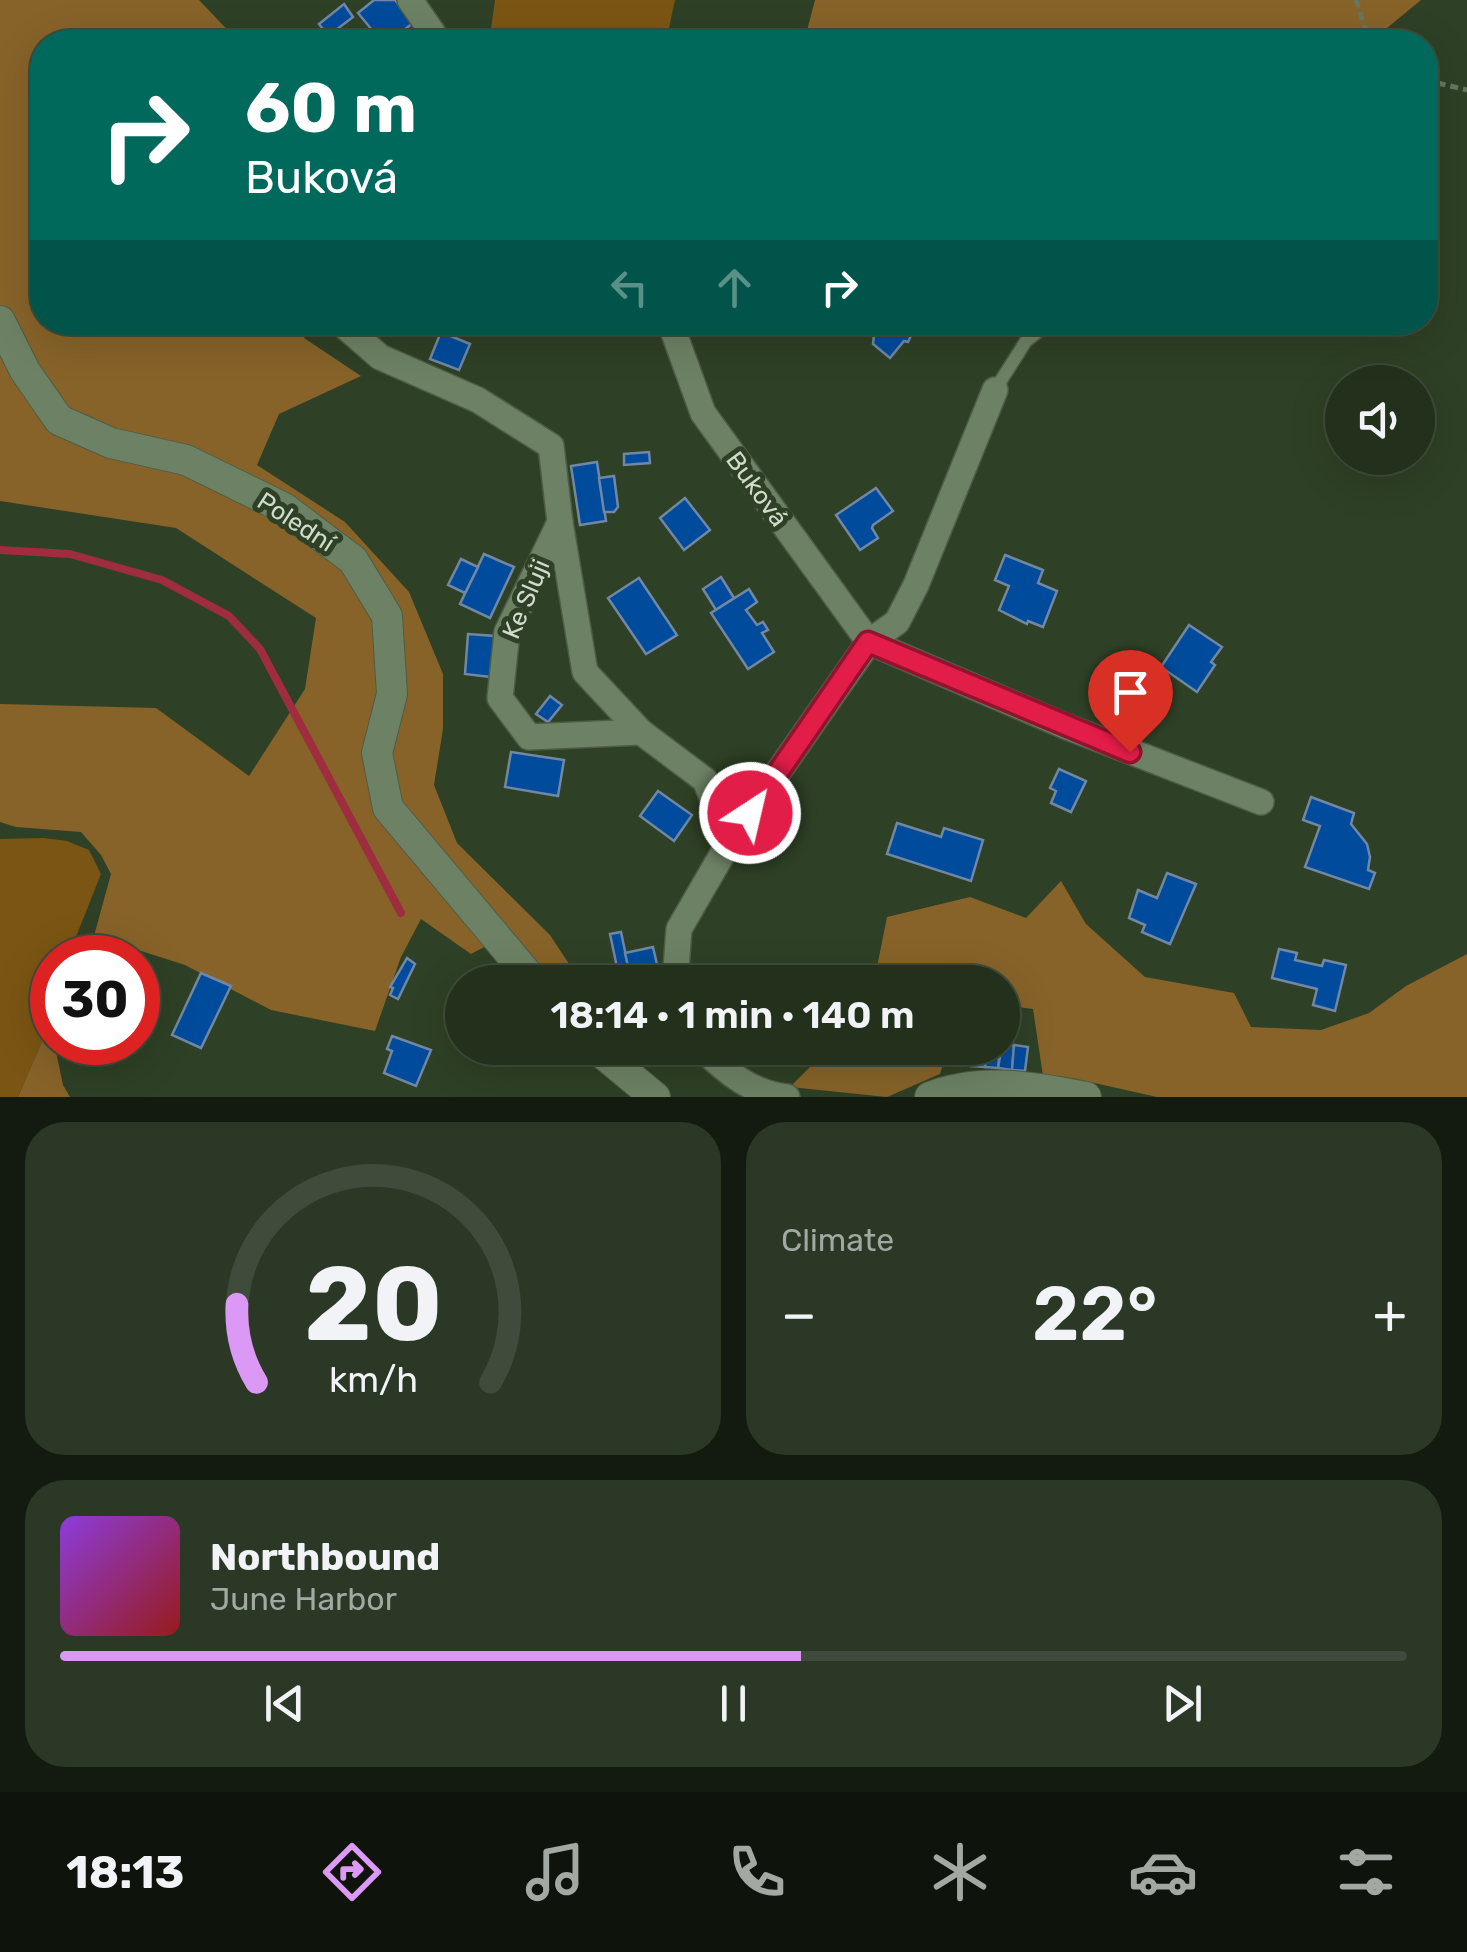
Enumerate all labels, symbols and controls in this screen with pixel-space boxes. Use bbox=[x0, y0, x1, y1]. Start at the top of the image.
text: 60 m bbox=[245, 67, 417, 150]
icon: right bbox=[80, 70, 210, 200]
text: Buková bbox=[245, 151, 398, 204]
icon: left bbox=[602, 260, 657, 315]
icon: ahead bbox=[707, 260, 762, 315]
icon: right bbox=[812, 260, 867, 315]
map controls bbox=[1325, 365, 1435, 475]
button: sound bbox=[1325, 365, 1435, 475]
street label: Buková bbox=[720, 446, 794, 532]
street label: Polední bbox=[252, 486, 342, 559]
street label: Ke Sluji bbox=[496, 555, 556, 643]
pin bbox=[1088, 650, 1173, 753]
icon: arrive bbox=[1103, 665, 1158, 720]
position arrow bbox=[698, 761, 802, 865]
speed limit sign: 30 bbox=[30, 935, 160, 1065]
text: 18:14 · 1 min · 140 m bbox=[551, 992, 914, 1038]
text: Climate bbox=[781, 1221, 894, 1259]
text: 20 bbox=[304, 1243, 442, 1366]
text: 22° bbox=[1032, 1270, 1157, 1359]
text: − bbox=[781, 1282, 817, 1347]
text: + bbox=[1373, 1282, 1407, 1347]
text: km/h bbox=[328, 1359, 418, 1401]
text: Northbound bbox=[210, 1534, 440, 1580]
text: June Harbor bbox=[210, 1580, 397, 1618]
icon: previous bbox=[257, 1676, 312, 1731]
icon: pause bbox=[706, 1676, 761, 1731]
icon: next bbox=[1155, 1676, 1210, 1731]
icon: directions bbox=[317, 1837, 387, 1907]
icon: music bbox=[520, 1837, 590, 1907]
icon: phone bbox=[722, 1837, 792, 1907]
icon: climate bbox=[925, 1837, 995, 1907]
icon: car bbox=[1128, 1837, 1198, 1907]
icon: filters bbox=[1331, 1837, 1401, 1907]
text: 18:13 bbox=[66, 1846, 184, 1899]

